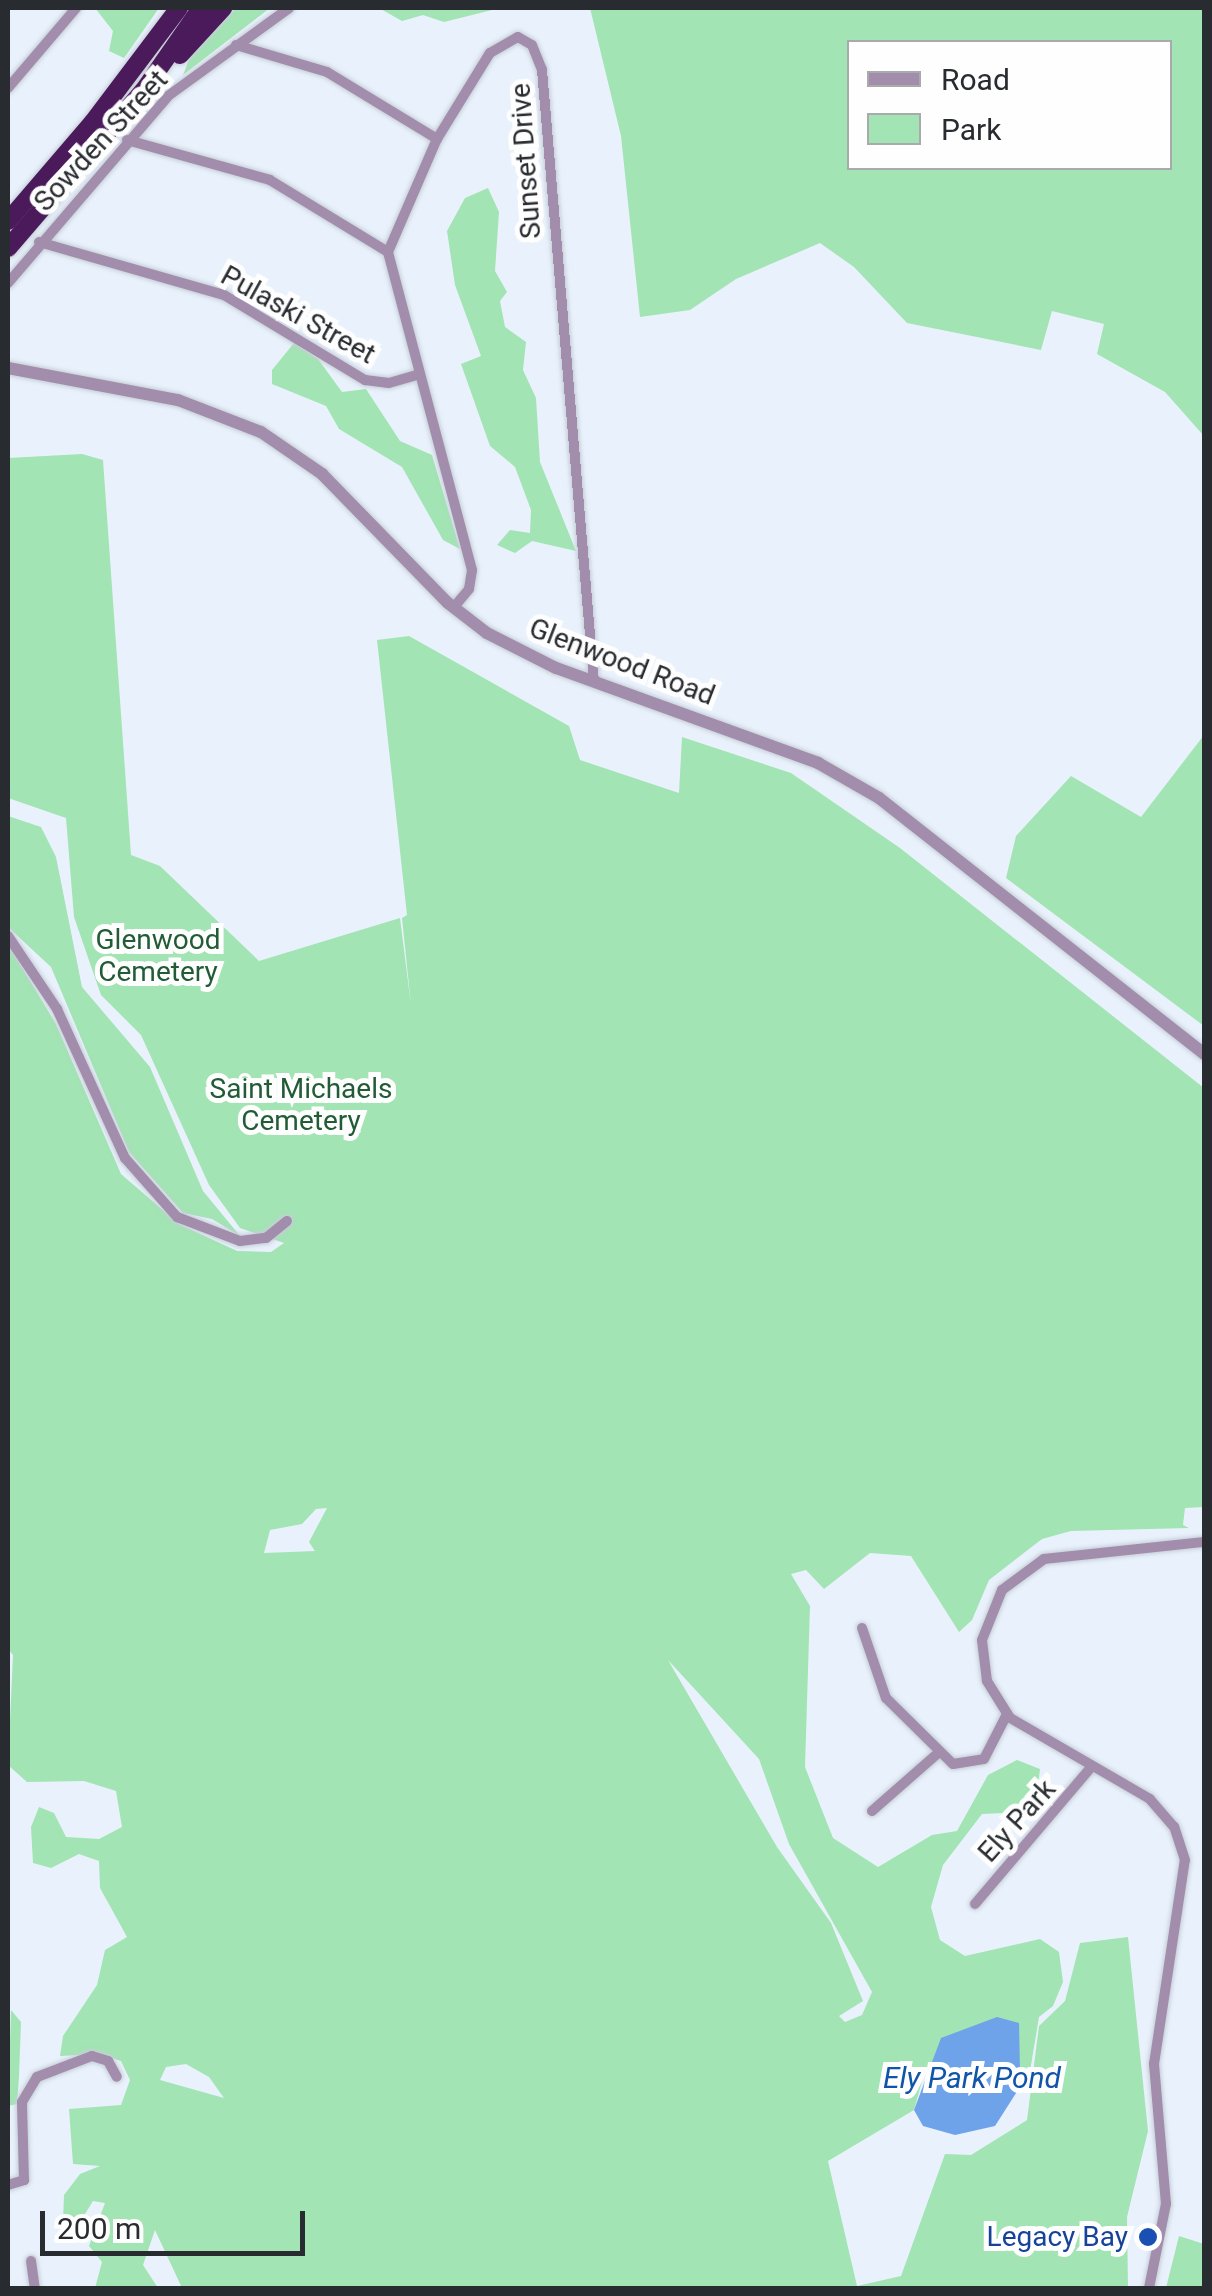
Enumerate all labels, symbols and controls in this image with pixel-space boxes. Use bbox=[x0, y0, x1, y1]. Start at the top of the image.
legend bbox=[847, 40, 1172, 170]
text: Road bbox=[941, 62, 1010, 97]
street label: Sowden Street bbox=[27, 64, 175, 218]
street label: Sunset Drive bbox=[504, 82, 548, 240]
text: Park bbox=[941, 112, 1001, 147]
street label: Pulaski Street bbox=[215, 259, 381, 371]
street label: Glenwood Road bbox=[524, 611, 720, 713]
park label: Glenwood Cemetery bbox=[96, 923, 220, 989]
park label: Saint Michaels Cemetery bbox=[210, 1072, 392, 1138]
street label: Ely Park bbox=[971, 1773, 1063, 1869]
water label: Ely Park Pond bbox=[883, 2060, 1061, 2096]
scale bar bbox=[45, 2191, 310, 2253]
text: 200 m bbox=[57, 2211, 141, 2246]
place label: Legacy Bay bbox=[987, 2220, 1128, 2254]
marker: Legacy Bay bbox=[1137, 2226, 1159, 2248]

